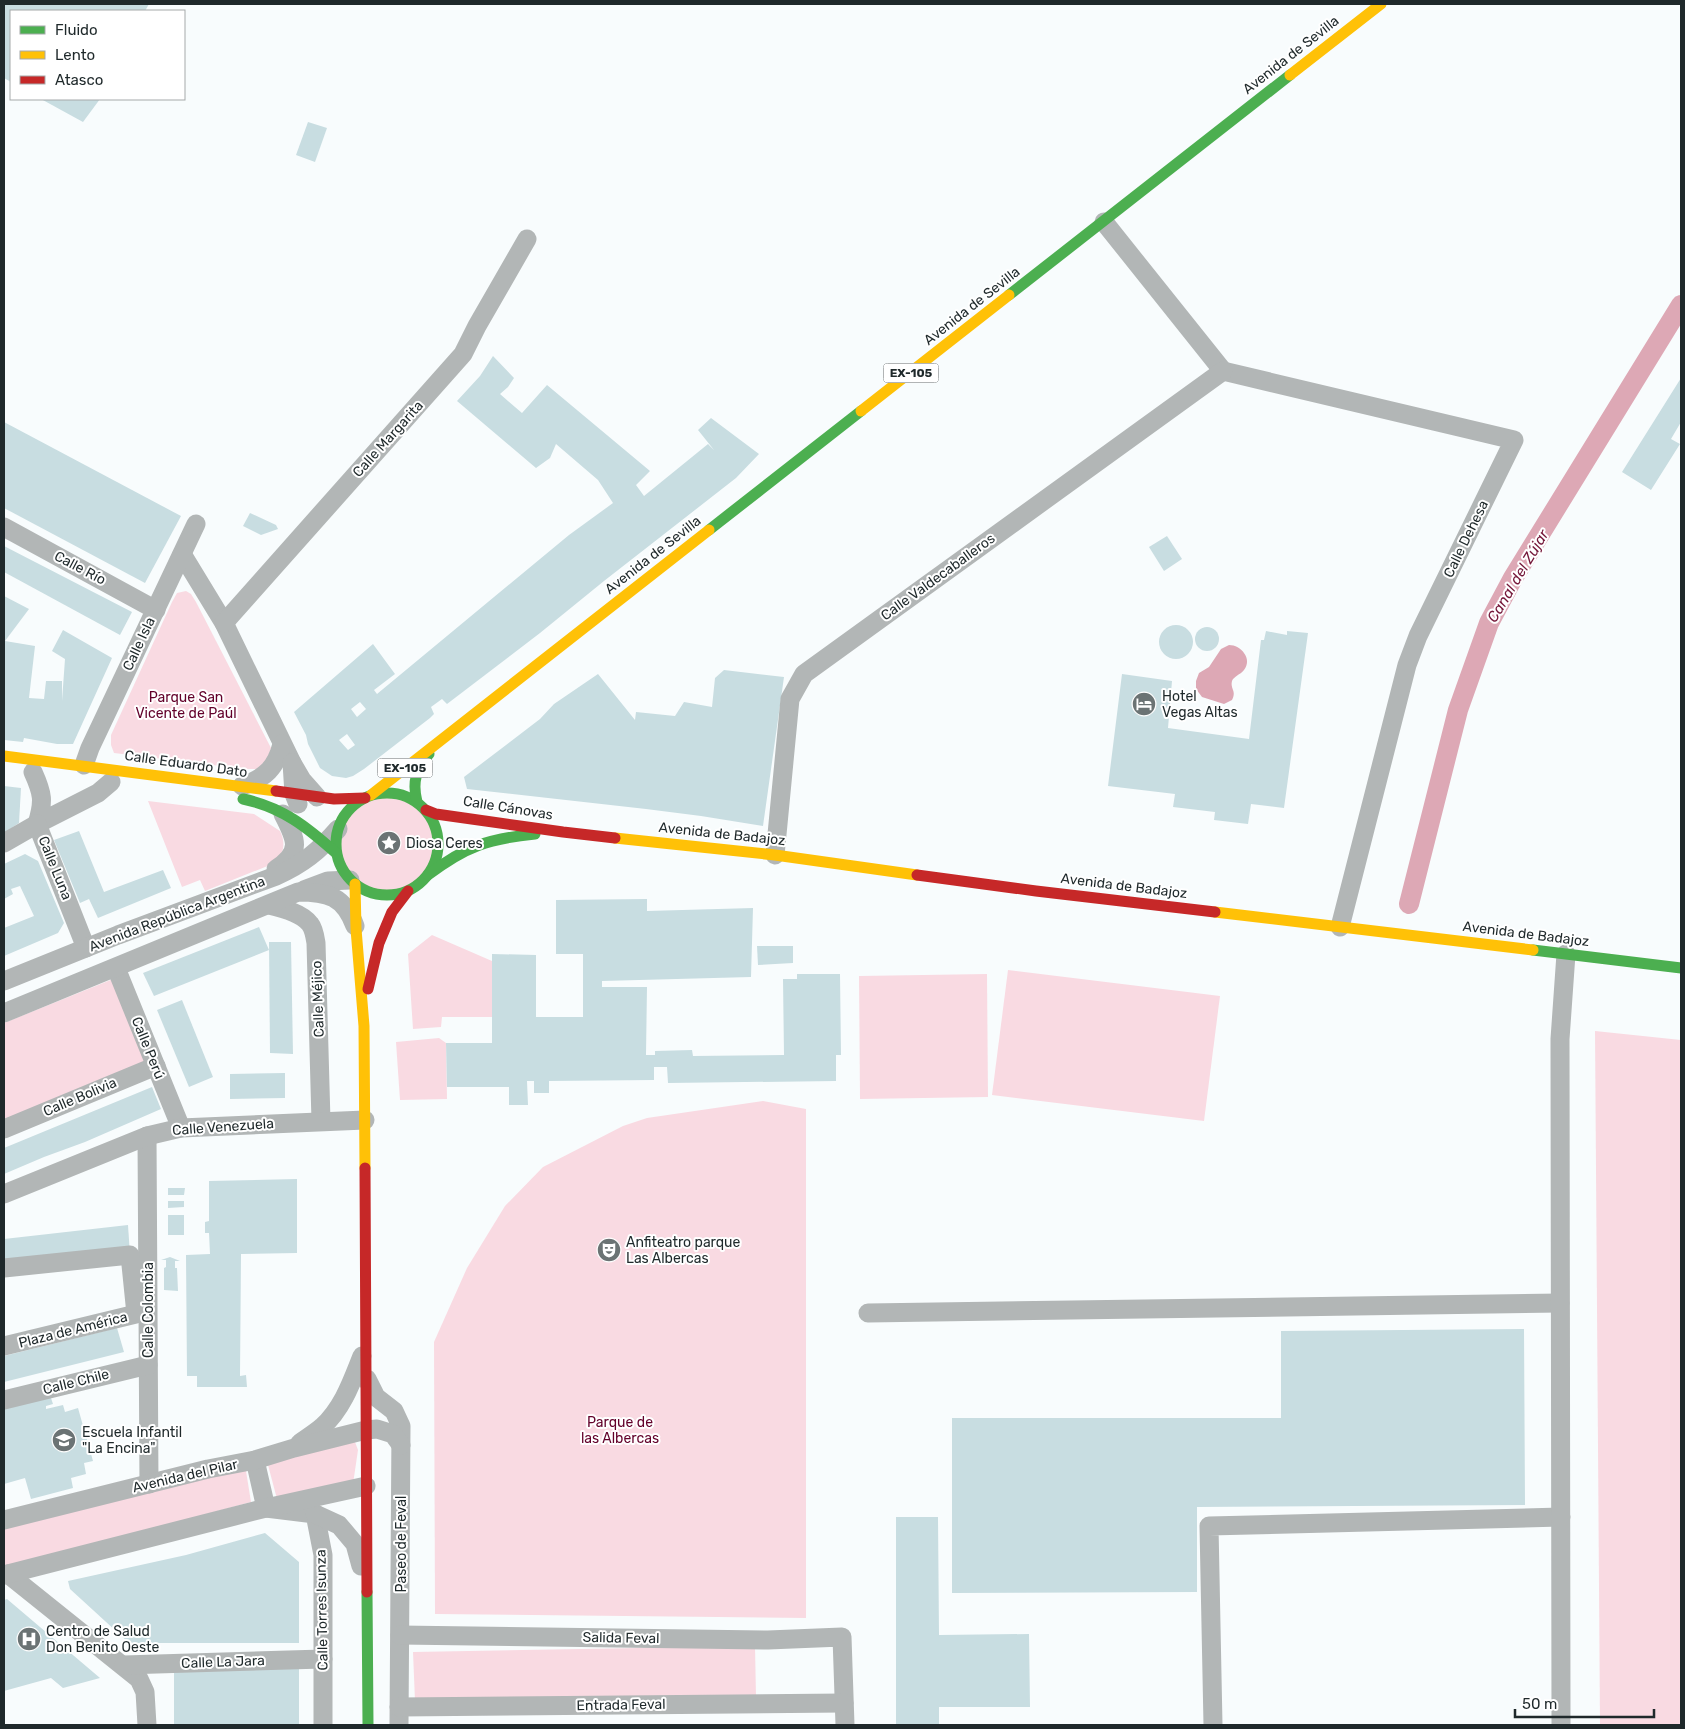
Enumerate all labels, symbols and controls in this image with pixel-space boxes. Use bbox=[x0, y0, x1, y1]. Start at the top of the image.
legend bbox=[10, 10, 185, 100]
street label: Avenida de Sevilla bbox=[1240, 12, 1342, 98]
text: Fluido bbox=[55, 21, 98, 39]
text: Lento bbox=[55, 46, 95, 64]
text: Atasco bbox=[55, 71, 103, 89]
street label: Avenida de Sevilla bbox=[921, 263, 1023, 349]
road number: EX-105 bbox=[884, 363, 938, 382]
street label: Calle Margarita bbox=[349, 397, 427, 481]
street label: Calle Dehesa bbox=[1440, 498, 1492, 580]
street label: Avenida de Sevilla bbox=[602, 512, 704, 598]
water label: Canal del Zújar bbox=[1483, 525, 1553, 626]
street label: Calle Valdecaballeros bbox=[878, 530, 998, 624]
street label: Calle Río bbox=[51, 547, 109, 589]
street label: Calle Isla bbox=[119, 614, 159, 674]
place label: Hotel Vegas Altas bbox=[1162, 688, 1238, 721]
park label: Parque San Vicente de Paúl bbox=[135, 689, 237, 722]
hotel icon: Hotel Vegas Altas bbox=[1131, 691, 1157, 717]
street label: Calle Eduardo Dato bbox=[124, 747, 248, 781]
road number: EX-105 bbox=[378, 758, 432, 778]
street label: Calle Cánovas bbox=[462, 793, 554, 823]
street label: Avenida de Badajoz bbox=[658, 819, 786, 849]
place icon: Diosa Ceres bbox=[376, 830, 402, 856]
street label: Calle Luna bbox=[34, 834, 76, 902]
place label: Diosa Ceres bbox=[406, 835, 483, 852]
street label: Avenida de Badajoz bbox=[1060, 870, 1188, 902]
street label: Avenida República Argentina bbox=[87, 873, 267, 955]
street label: Avenida de Badajoz bbox=[1462, 918, 1590, 950]
street label: Calle Méjico bbox=[308, 960, 328, 1038]
street label: Calle Perú bbox=[128, 1014, 168, 1082]
street label: Calle Bolivia bbox=[41, 1074, 119, 1120]
street label: Calle Venezuela bbox=[172, 1115, 274, 1139]
place label: Anfiteatro parque Las Albercas bbox=[626, 1234, 741, 1267]
theatre icon: Anfiteatro parque Las Albercas bbox=[596, 1237, 622, 1263]
street label: Calle Colombia bbox=[140, 1262, 157, 1358]
street label: Plaza de América bbox=[17, 1308, 129, 1352]
street label: Calle Chile bbox=[41, 1366, 111, 1398]
park label: Parque de las Albercas bbox=[581, 1414, 659, 1447]
place label: Escuela Infantil "La Encina" bbox=[82, 1424, 182, 1457]
school or university icon: Escuela Infantil "La Encina" bbox=[51, 1427, 77, 1453]
street label: Avenida del Pilar bbox=[131, 1455, 240, 1496]
street label: Paseo de Feval bbox=[393, 1496, 410, 1592]
street label: Calle Torres Isunza bbox=[312, 1549, 332, 1671]
place label: Centro de Salud Don Benito Oeste bbox=[46, 1623, 160, 1656]
hospital icon: Centro de Salud Don Benito Oeste bbox=[16, 1626, 42, 1652]
street label: Salida Feval bbox=[582, 1629, 660, 1647]
street label: Calle La Jara bbox=[181, 1652, 265, 1672]
scale bar bbox=[1515, 1686, 1654, 1718]
text: 50 m bbox=[1522, 1695, 1557, 1713]
street label: Entrada Feval bbox=[576, 1696, 666, 1714]

